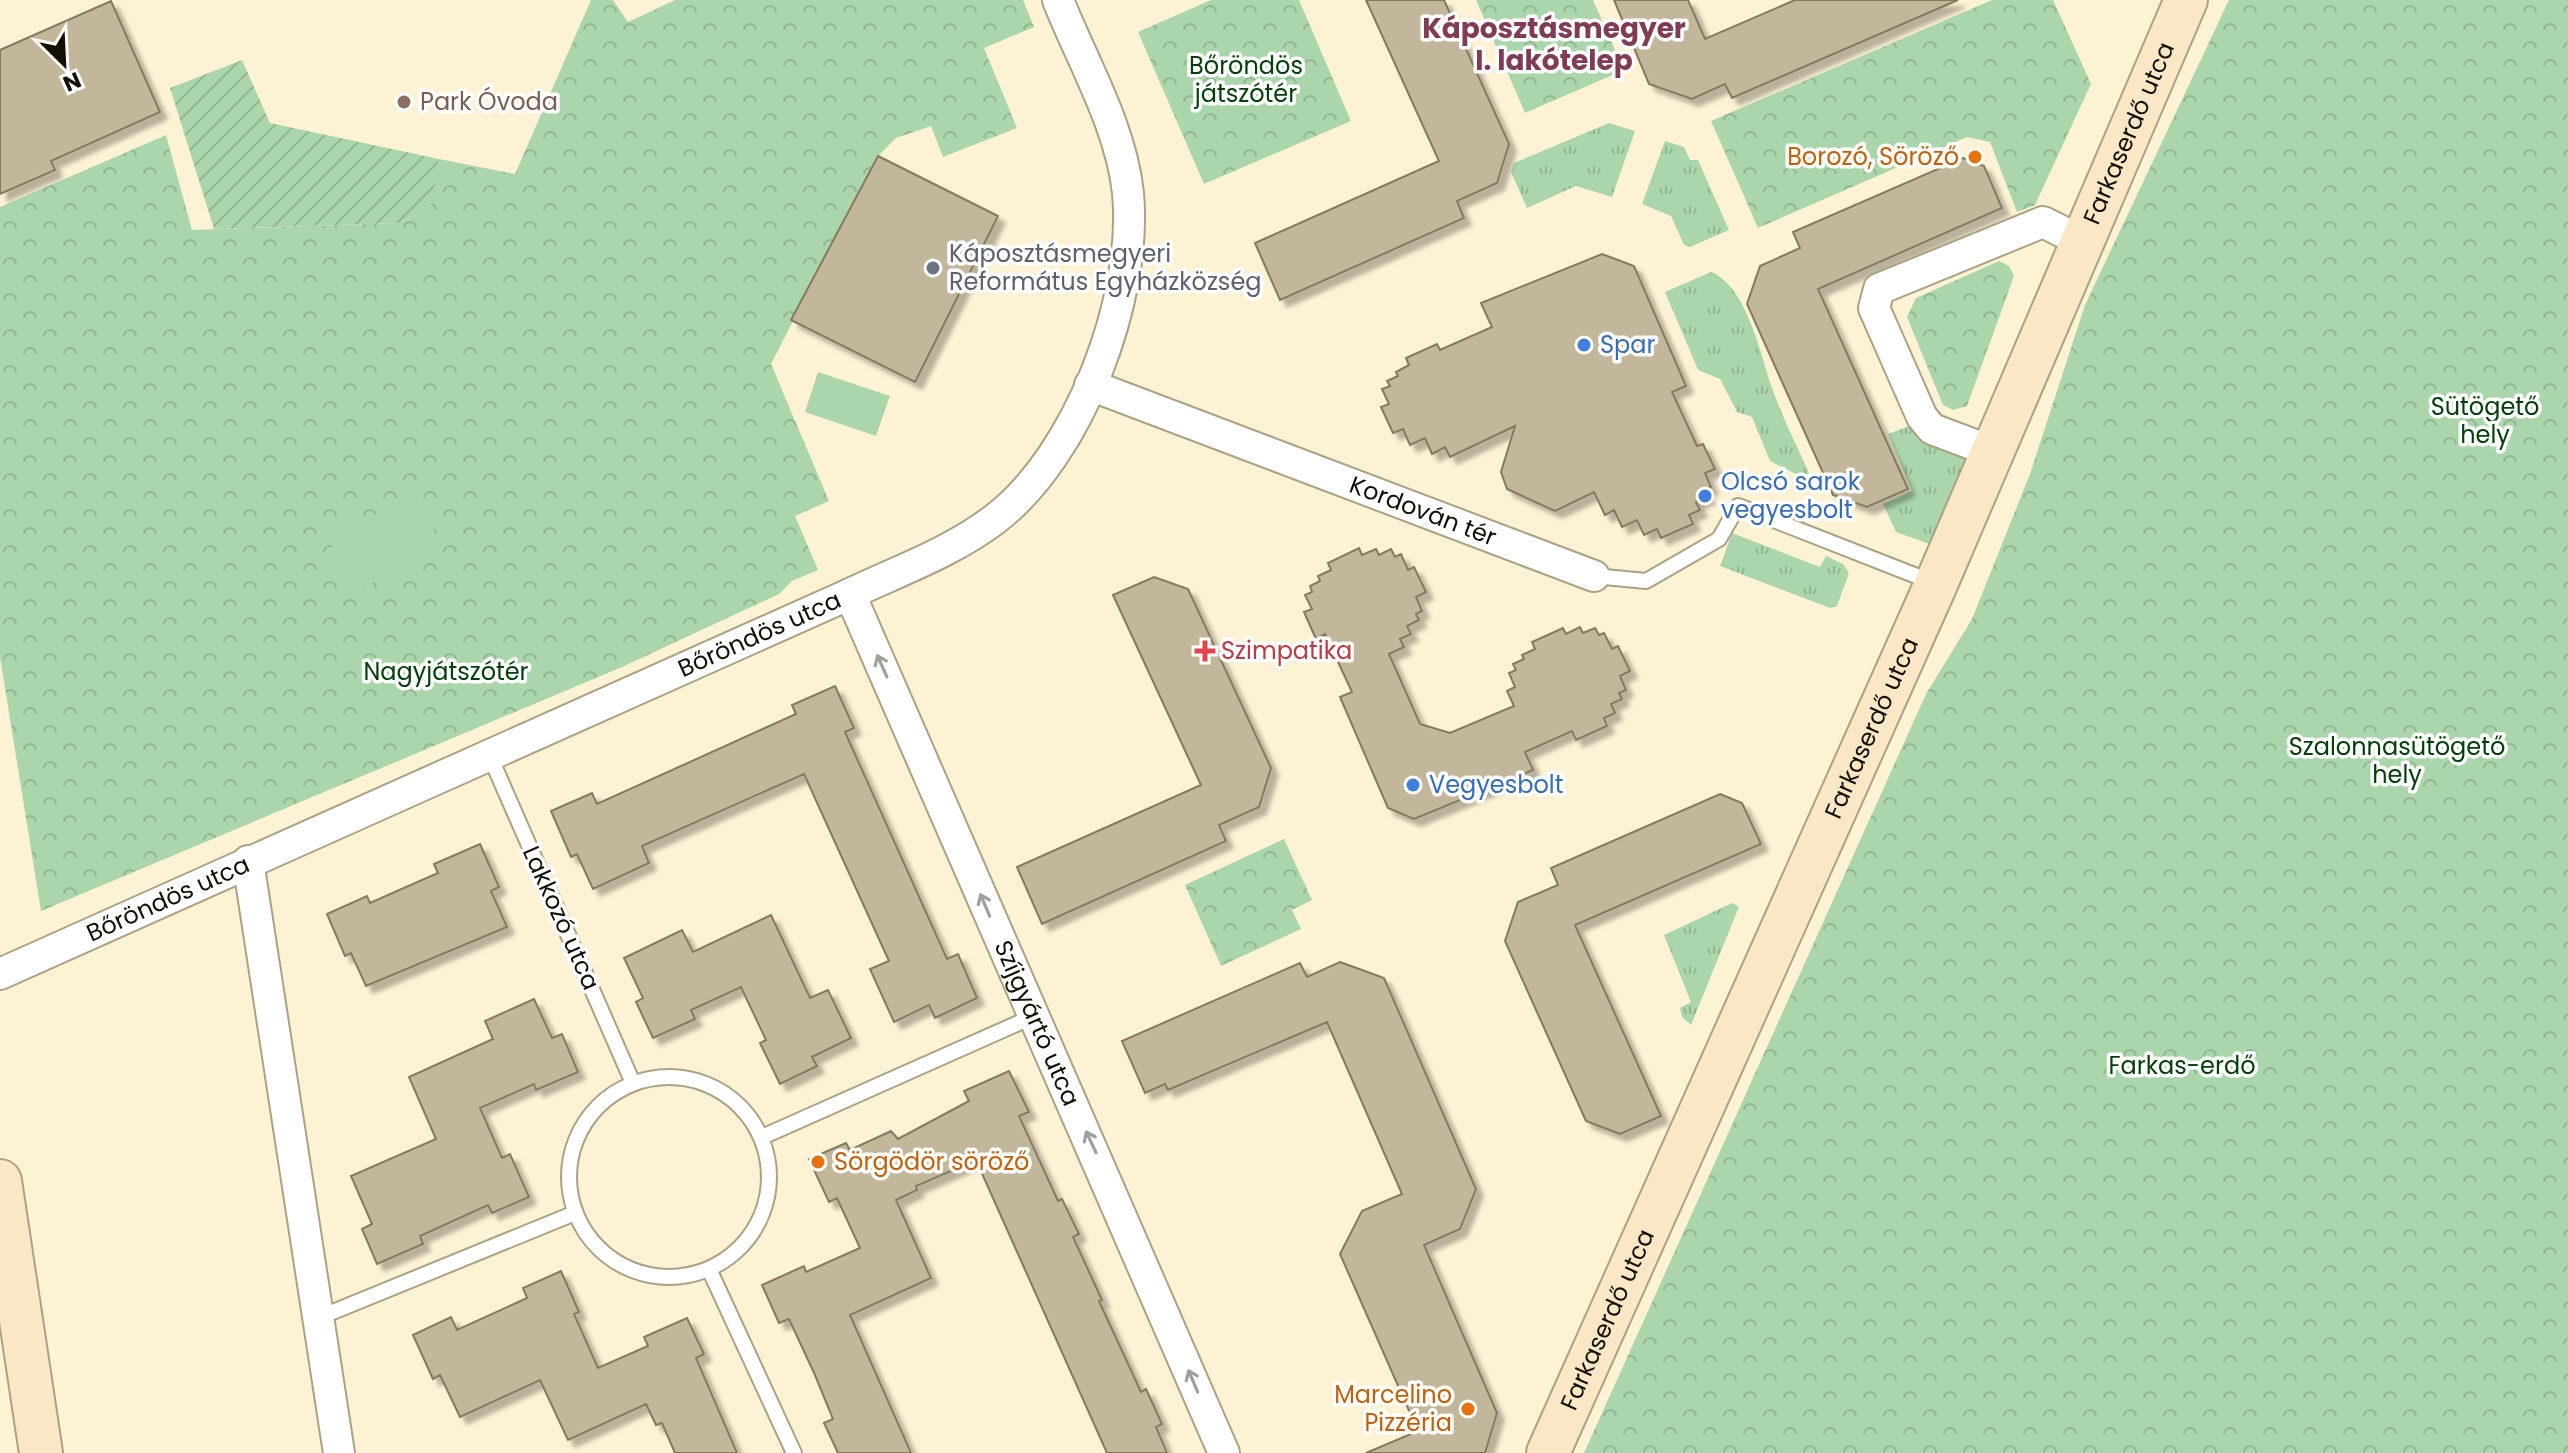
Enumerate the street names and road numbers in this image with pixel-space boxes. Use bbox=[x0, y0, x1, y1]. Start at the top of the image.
street label: Farkaserdő utca bbox=[2075, 37, 2182, 229]
street label: Kordován tér bbox=[1345, 468, 1501, 553]
street label: Bőröndös utca bbox=[673, 583, 846, 685]
street label: Farkaserdő utca bbox=[1816, 632, 1926, 824]
street label: Lakkozó utca bbox=[515, 841, 608, 995]
street label: Bőröndös utca bbox=[81, 848, 255, 949]
street label: Szíjgyártó utca bbox=[987, 935, 1088, 1111]
street label: Farkaserdő utca bbox=[1552, 1224, 1662, 1415]

